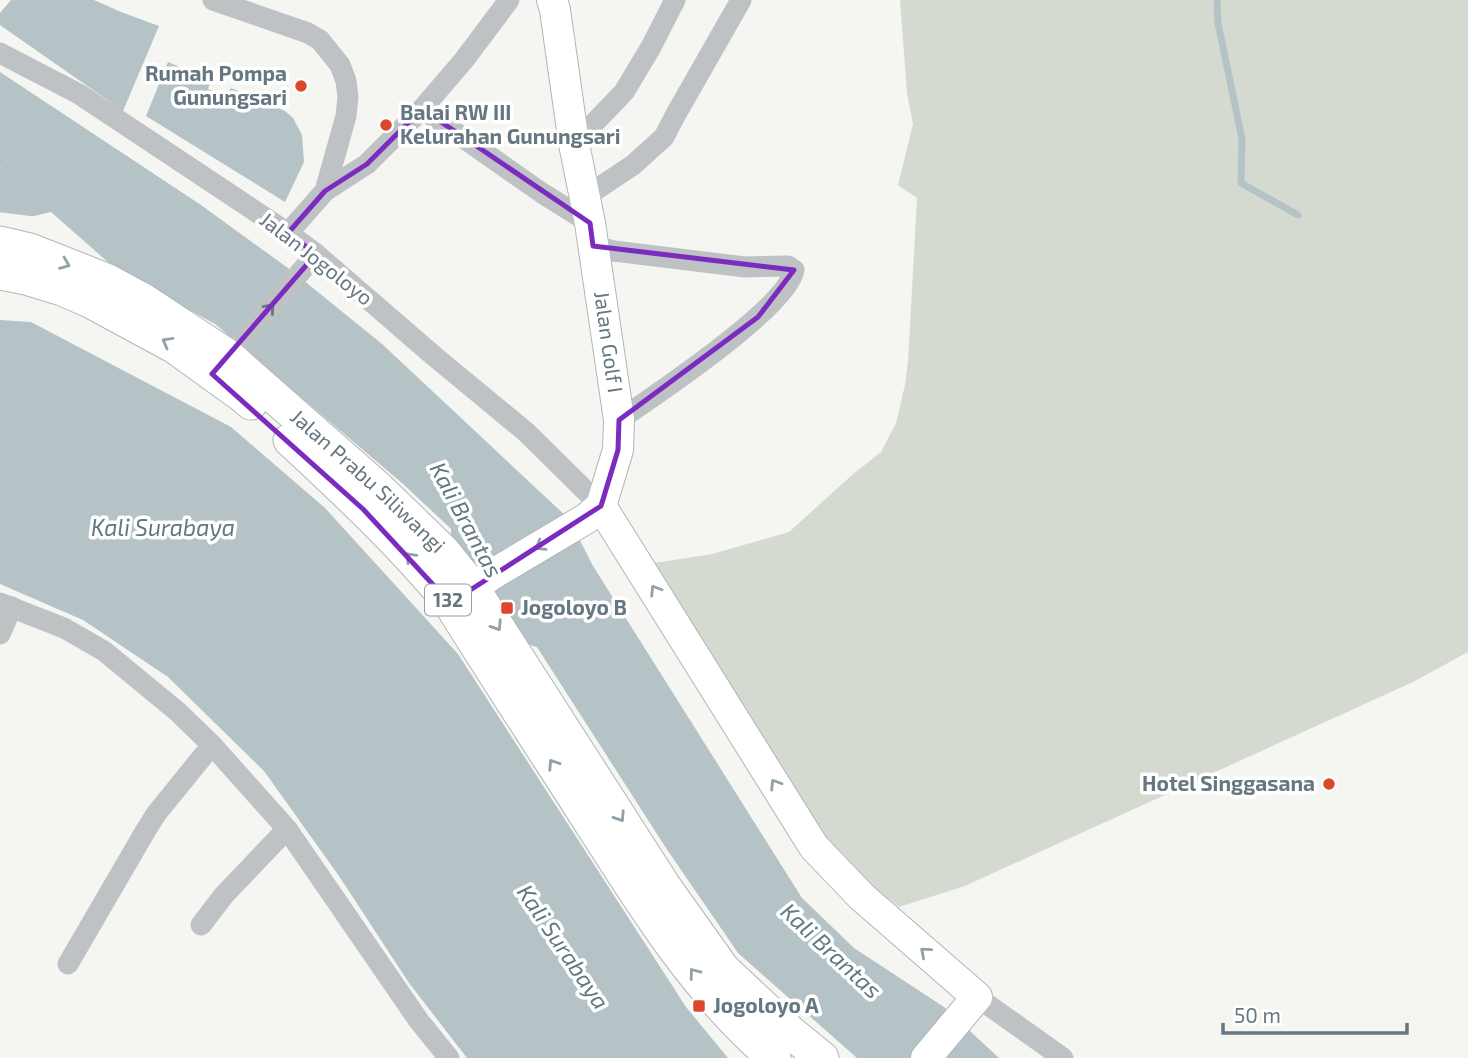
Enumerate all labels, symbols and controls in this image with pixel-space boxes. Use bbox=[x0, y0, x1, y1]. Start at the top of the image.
place label: Rumah Pompa Gunungsari bbox=[145, 60, 287, 109]
marker: Rumah Pompa Gunungsari bbox=[293, 78, 309, 94]
place label: Balai RW III Kelurahan Gunungsari bbox=[400, 99, 621, 148]
marker: Balai RW III Kelurahan Gunungsari bbox=[378, 117, 394, 133]
street label: Jalan Jogoloyo bbox=[255, 206, 378, 310]
one-way arrow bbox=[57, 256, 70, 270]
street label: Jalan Golf I bbox=[590, 289, 629, 394]
one-way arrow bbox=[262, 303, 274, 316]
one-way arrow bbox=[161, 337, 174, 350]
street label: Jalan Prabu Siliwangi bbox=[286, 403, 451, 557]
water label: Kali Brantas bbox=[425, 457, 509, 582]
water label: Kali Surabaya bbox=[91, 513, 235, 541]
one-way arrow bbox=[535, 538, 548, 551]
one-way arrow bbox=[406, 552, 419, 565]
road number: 132 bbox=[425, 584, 471, 615]
one-way arrow bbox=[650, 585, 663, 598]
place label: Jogoloyo B bbox=[521, 594, 627, 620]
marker: Jogoloyo B bbox=[499, 600, 515, 616]
one-way arrow bbox=[488, 618, 501, 631]
one-way arrow bbox=[548, 759, 561, 772]
place label: Hotel Singgasana bbox=[1142, 770, 1315, 795]
marker: Hotel Singgasana bbox=[1321, 776, 1337, 792]
one-way arrow bbox=[770, 778, 783, 791]
one-way arrow bbox=[611, 810, 624, 823]
water label: Kali Surabaya bbox=[512, 879, 616, 1014]
water label: Kali Brantas bbox=[776, 897, 888, 1004]
one-way arrow bbox=[920, 948, 933, 960]
one-way arrow bbox=[689, 968, 702, 980]
place label: Jogoloyo A bbox=[713, 992, 819, 1018]
scale bar bbox=[1223, 992, 1407, 1036]
marker: Jogoloyo A bbox=[691, 998, 707, 1014]
text: 50 m bbox=[1234, 1002, 1281, 1027]

